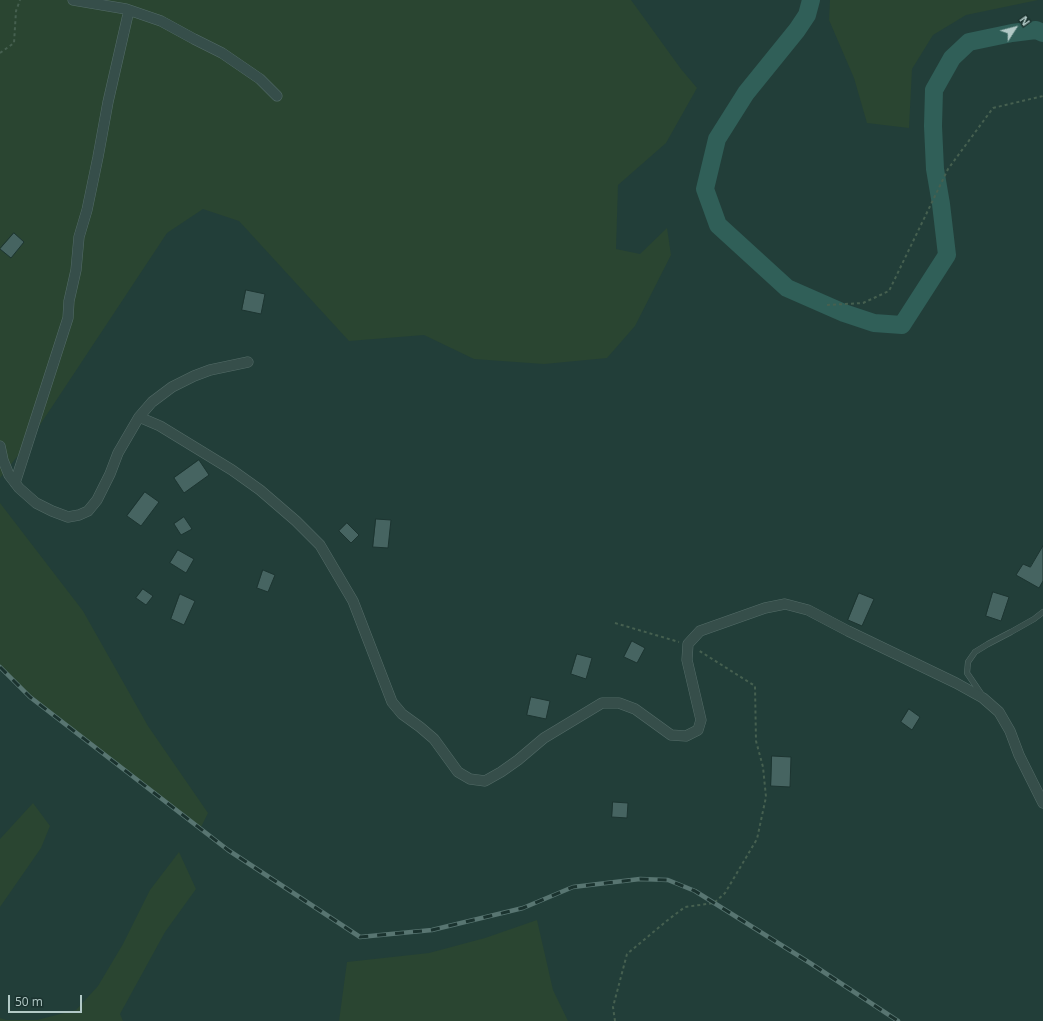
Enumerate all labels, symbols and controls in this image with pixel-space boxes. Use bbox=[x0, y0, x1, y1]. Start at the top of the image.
north arrow bbox=[995, 8, 1035, 48]
text: N bbox=[1016, 13, 1034, 29]
scale bar bbox=[10, 987, 84, 1013]
text: 50 m bbox=[15, 993, 43, 1010]

